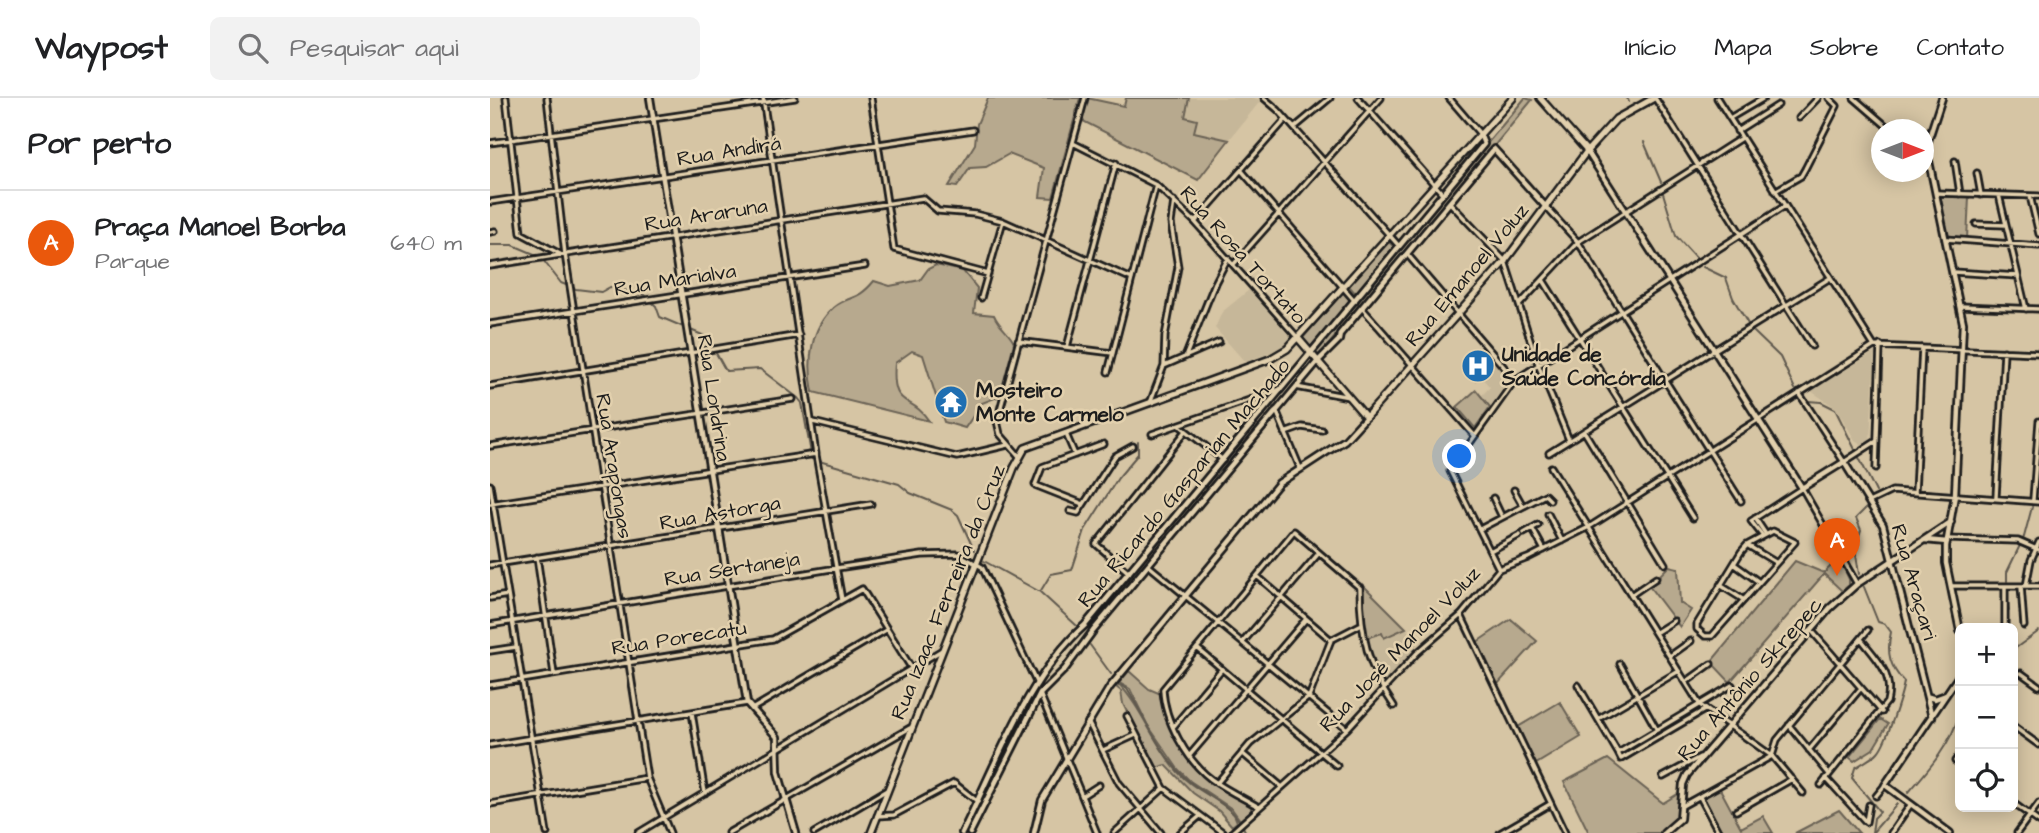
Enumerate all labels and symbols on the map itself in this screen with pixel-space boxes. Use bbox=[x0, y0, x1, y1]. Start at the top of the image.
north arrow bbox=[1871, 119, 1934, 182]
street label: Rua Andirá bbox=[675, 128, 783, 174]
street label: Rua Rosa Tortato bbox=[1173, 179, 1313, 331]
street label: Rua Araruna bbox=[643, 191, 770, 239]
street label: Rua Emanoel Voluz bbox=[1398, 197, 1536, 353]
street label: Rua Marialva bbox=[612, 256, 738, 304]
street label: Rua Londrina bbox=[690, 332, 738, 464]
place label: Unidade de Saúde Concórdia bbox=[1501, 340, 1666, 393]
hospital icon: Unidade de Saúde Concórdia bbox=[1459, 347, 1497, 385]
street label: Rua Ricardo Gasparian Machado bbox=[1071, 352, 1298, 614]
place label: Mosteiro Monte Carmelo bbox=[976, 376, 1124, 429]
temple icon: Mosteiro Monte Carmelo bbox=[932, 383, 970, 421]
street label: Rua Arapongas bbox=[586, 391, 640, 541]
your location bbox=[1442, 439, 1476, 473]
street label: Rua Izaac Ferreira da Cruz bbox=[883, 459, 1013, 724]
street label: Rua Astorga bbox=[657, 488, 783, 540]
pin: A bbox=[1814, 518, 1860, 576]
street label: Rua Araçari bbox=[1884, 521, 1944, 643]
street label: Rua Sertaneja bbox=[662, 544, 802, 594]
street label: Rua José Manoel Voluz bbox=[1313, 559, 1488, 738]
street label: Rua Antônio Skrepec bbox=[1671, 591, 1830, 768]
street label: Rua Porecatu bbox=[610, 613, 749, 663]

